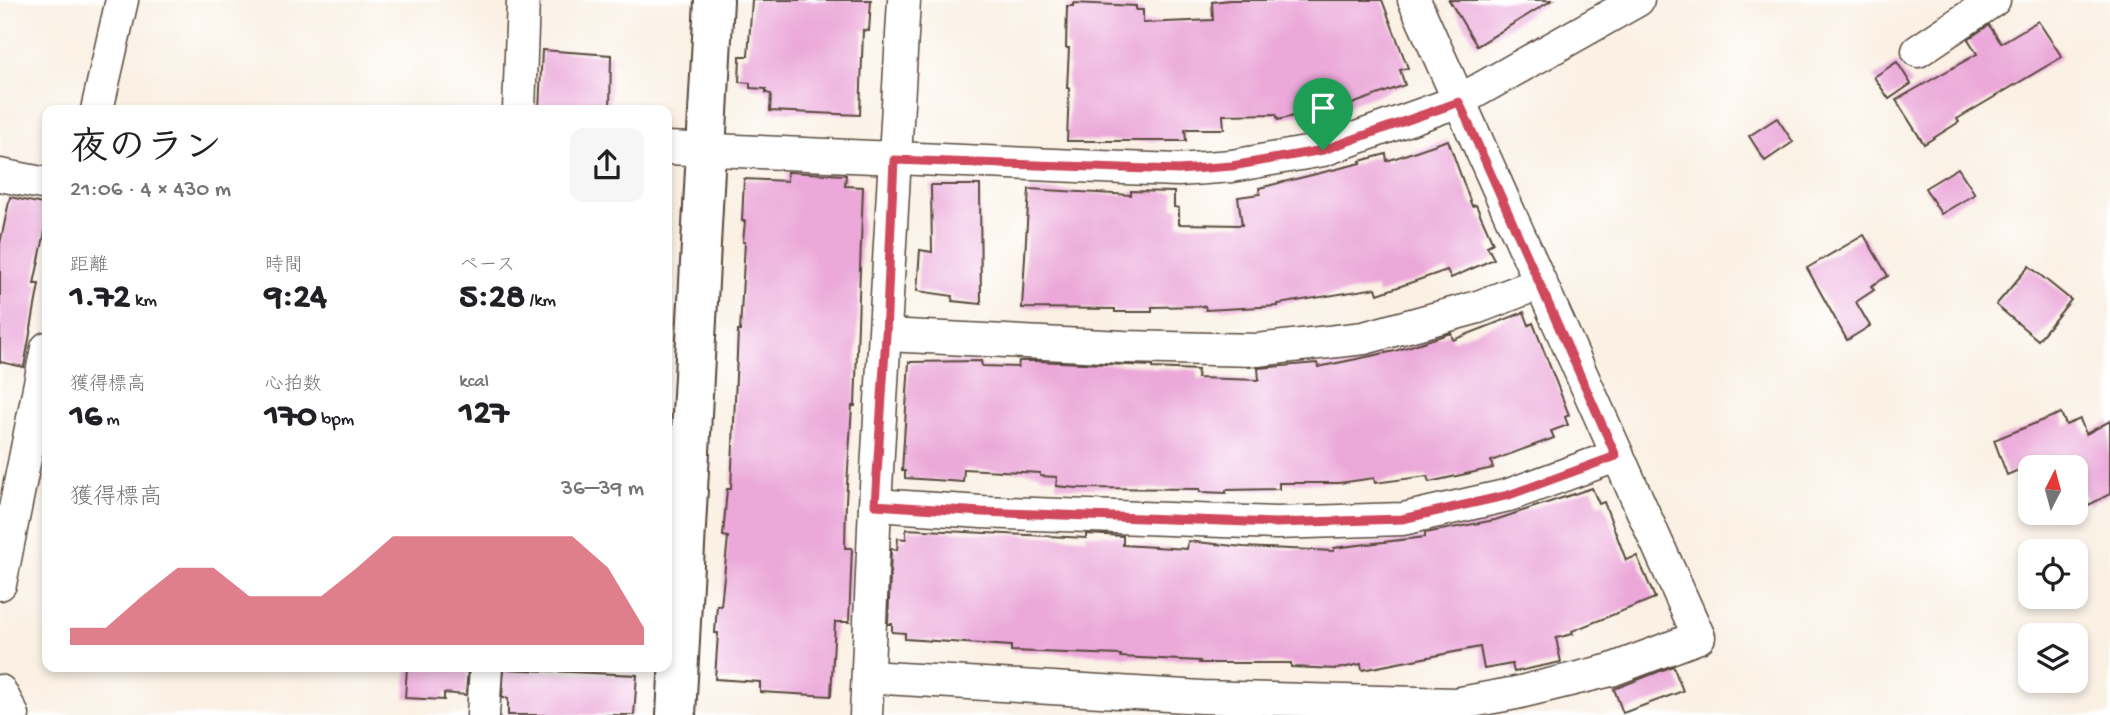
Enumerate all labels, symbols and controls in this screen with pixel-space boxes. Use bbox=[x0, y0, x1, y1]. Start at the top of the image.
pin bbox=[1293, 78, 1353, 150]
icon: arrive bbox=[1304, 89, 1342, 127]
button: share bbox=[570, 128, 644, 202]
text: 夜のラン bbox=[70, 129, 222, 173]
text: 21:06 · 4 × 430 m bbox=[70, 177, 231, 204]
text: 距離 bbox=[70, 255, 108, 278]
text: 時間 bbox=[265, 255, 303, 278]
text: ペース bbox=[459, 255, 515, 278]
text: 1.72 bbox=[70, 278, 130, 319]
text: 9:24 bbox=[265, 278, 327, 319]
text: 5:28 bbox=[459, 278, 525, 319]
text: km bbox=[130, 290, 157, 313]
text: /km bbox=[525, 290, 556, 313]
text: kcal bbox=[459, 371, 489, 394]
text: 獲得標高 bbox=[70, 374, 146, 397]
text: 心拍数 bbox=[265, 374, 322, 397]
text: 127 bbox=[459, 394, 509, 435]
text: 16 bbox=[70, 397, 102, 438]
text: 170 bbox=[265, 397, 317, 438]
text: m bbox=[102, 409, 120, 432]
text: bpm bbox=[317, 409, 354, 432]
north arrow bbox=[2018, 455, 2088, 525]
map controls bbox=[2018, 455, 2088, 693]
text: 36–39 m bbox=[561, 476, 644, 503]
text: 獲得標高 bbox=[70, 485, 162, 512]
button: locate bbox=[2018, 539, 2088, 609]
button: layers bbox=[2018, 623, 2088, 693]

